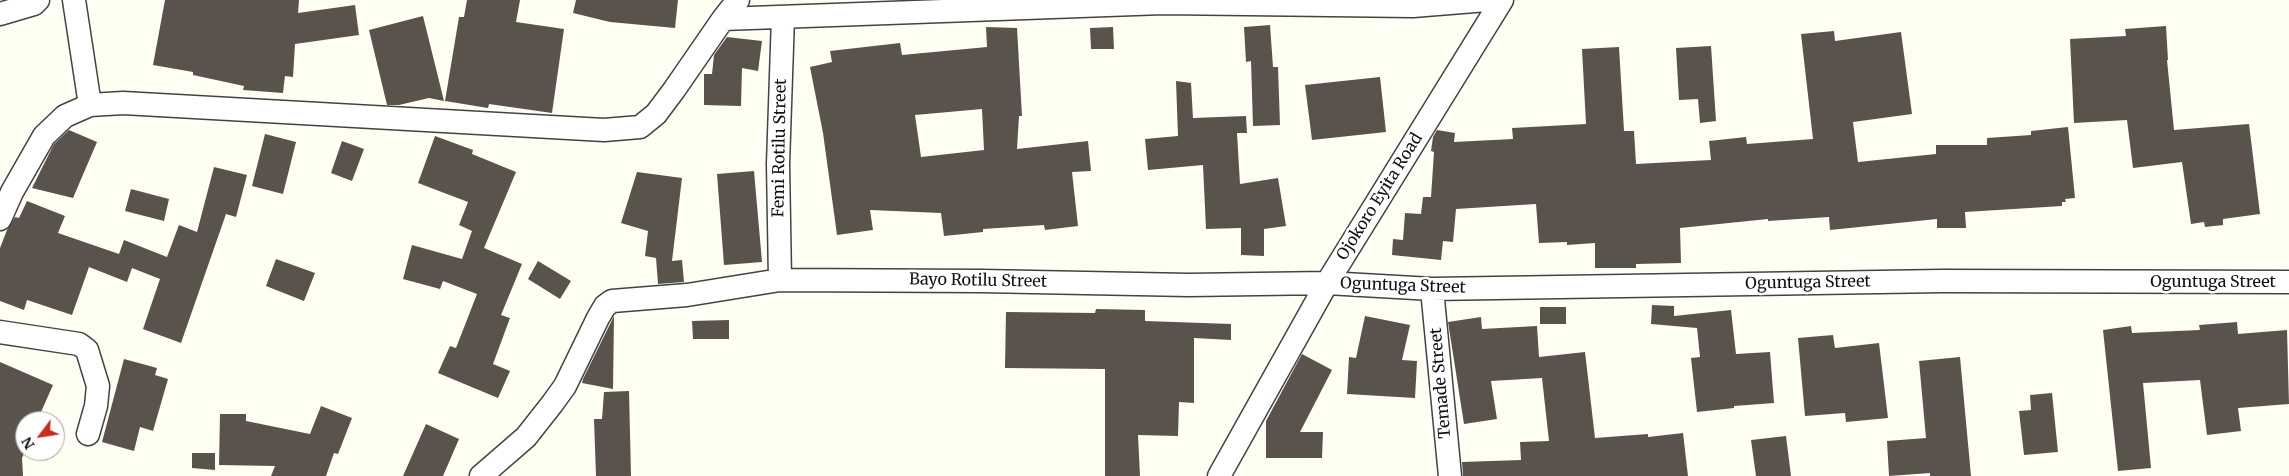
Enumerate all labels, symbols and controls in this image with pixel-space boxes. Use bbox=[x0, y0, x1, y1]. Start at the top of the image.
street label: Femi Rotilu Street bbox=[769, 79, 791, 217]
street label: Ojokoro Eyita Road bbox=[1333, 130, 1427, 264]
street label: Bayo Rotilu Street bbox=[909, 270, 1047, 292]
street label: Oguntuga Street bbox=[1745, 272, 1871, 294]
street label: Oguntuga Street bbox=[2150, 272, 2276, 292]
street label: Oguntuga Street bbox=[1340, 274, 1466, 298]
street label: Temade Street bbox=[1427, 327, 1455, 439]
north arrow bbox=[15, 411, 65, 461]
text: N bbox=[17, 434, 39, 453]

